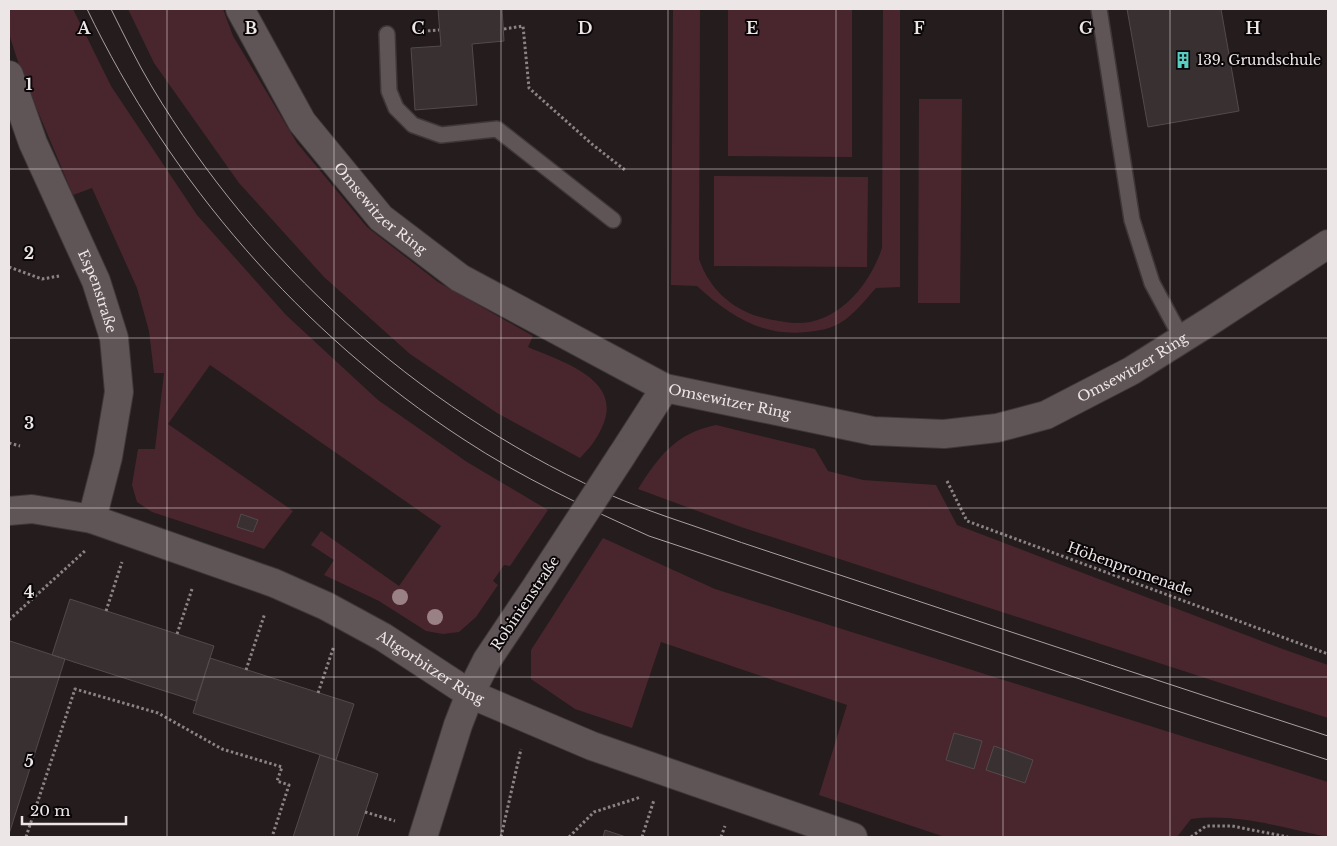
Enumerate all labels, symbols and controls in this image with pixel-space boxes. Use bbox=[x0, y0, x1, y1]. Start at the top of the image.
text: A bbox=[77, 18, 92, 38]
text: B bbox=[245, 18, 258, 38]
text: C bbox=[411, 18, 425, 38]
text: D bbox=[578, 18, 592, 38]
text: E bbox=[746, 18, 758, 38]
text: F bbox=[913, 18, 925, 38]
text: G bbox=[1079, 18, 1093, 38]
text: H bbox=[1245, 18, 1261, 38]
building icon: 139. Grundschule bbox=[1173, 50, 1193, 70]
place label: 139. Grundschule bbox=[1197, 51, 1321, 69]
text: 1 bbox=[26, 74, 33, 94]
street label: Omsewitzer Ring bbox=[330, 159, 431, 259]
text: 2 bbox=[24, 243, 34, 263]
street label: Espenstraße bbox=[74, 247, 121, 335]
street label: Omsewitzer Ring bbox=[1074, 328, 1191, 406]
street label: Omsewitzer Ring bbox=[667, 380, 793, 423]
text: 3 bbox=[24, 413, 34, 433]
street label: Höhenpromenade bbox=[1065, 538, 1195, 600]
street label: Robinienstraße bbox=[487, 552, 563, 654]
text: 4 bbox=[24, 582, 34, 602]
street label: Altgorbitzer Ring bbox=[373, 626, 487, 708]
text: 5 bbox=[24, 751, 34, 771]
scale bar bbox=[22, 794, 126, 826]
text: 20 m bbox=[30, 801, 70, 820]

